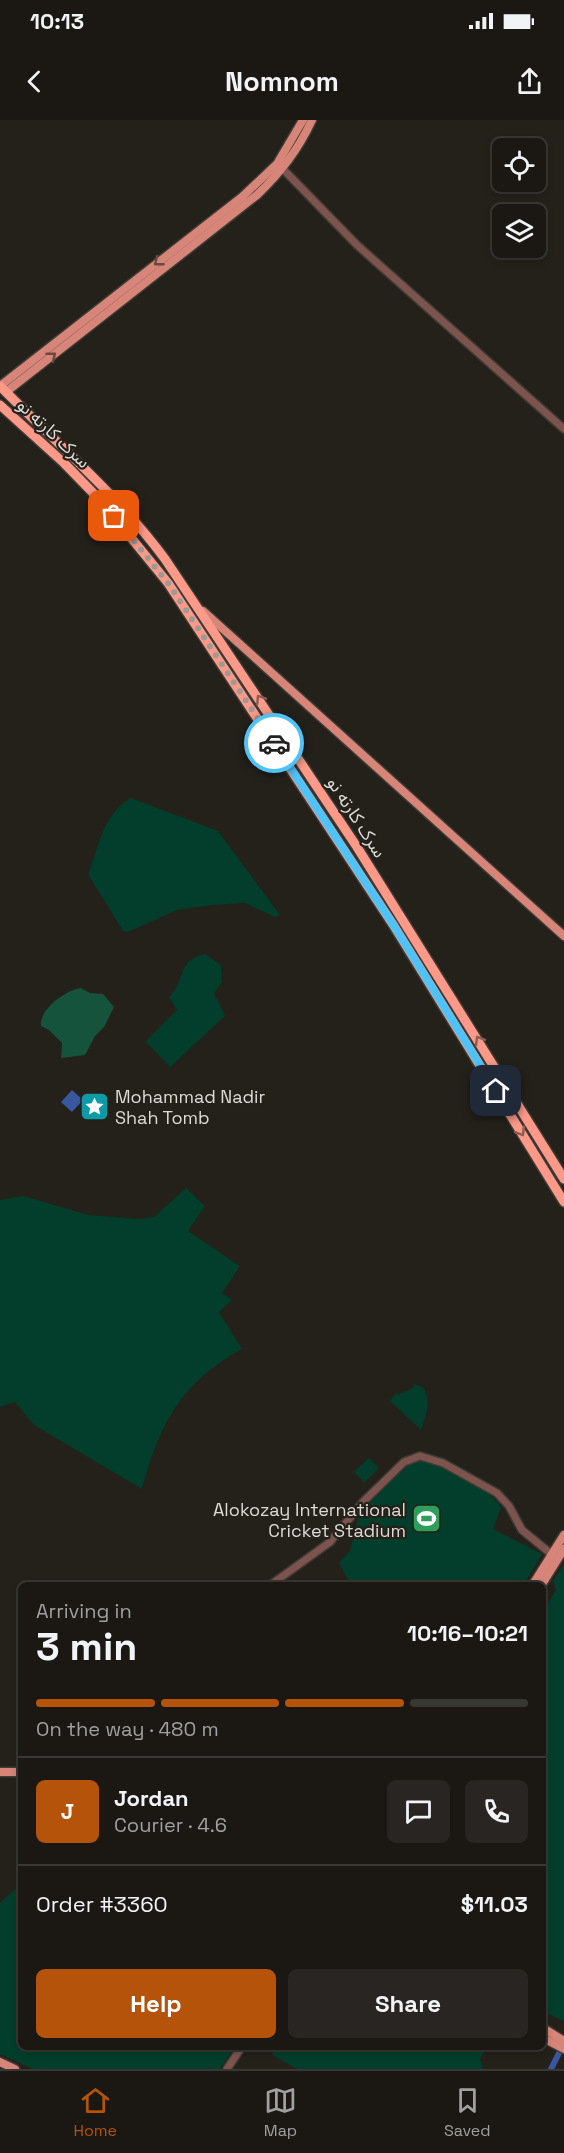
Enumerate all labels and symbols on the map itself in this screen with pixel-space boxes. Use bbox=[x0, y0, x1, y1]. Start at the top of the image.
one-way arrow bbox=[153, 255, 164, 266]
one-way arrow bbox=[46, 352, 57, 363]
street label: سرک کارته نو bbox=[13, 393, 95, 473]
pin bbox=[88, 490, 139, 541]
one-way arrow bbox=[256, 695, 267, 706]
courier bbox=[244, 713, 304, 773]
street label: سرک کارته نو bbox=[322, 772, 392, 862]
one-way arrow bbox=[474, 1036, 486, 1046]
pin bbox=[470, 1065, 521, 1116]
place label: Mohammad Nadir Shah Tomb bbox=[115, 1085, 265, 1129]
place icon: Mohammad Nadir Shah Tomb bbox=[78, 1090, 110, 1122]
one-way arrow bbox=[514, 1126, 526, 1136]
place label: Alokozay International Cricket Stadium bbox=[213, 1498, 406, 1542]
sports icon: Alokozay International Cricket Stadium bbox=[411, 1503, 443, 1535]

